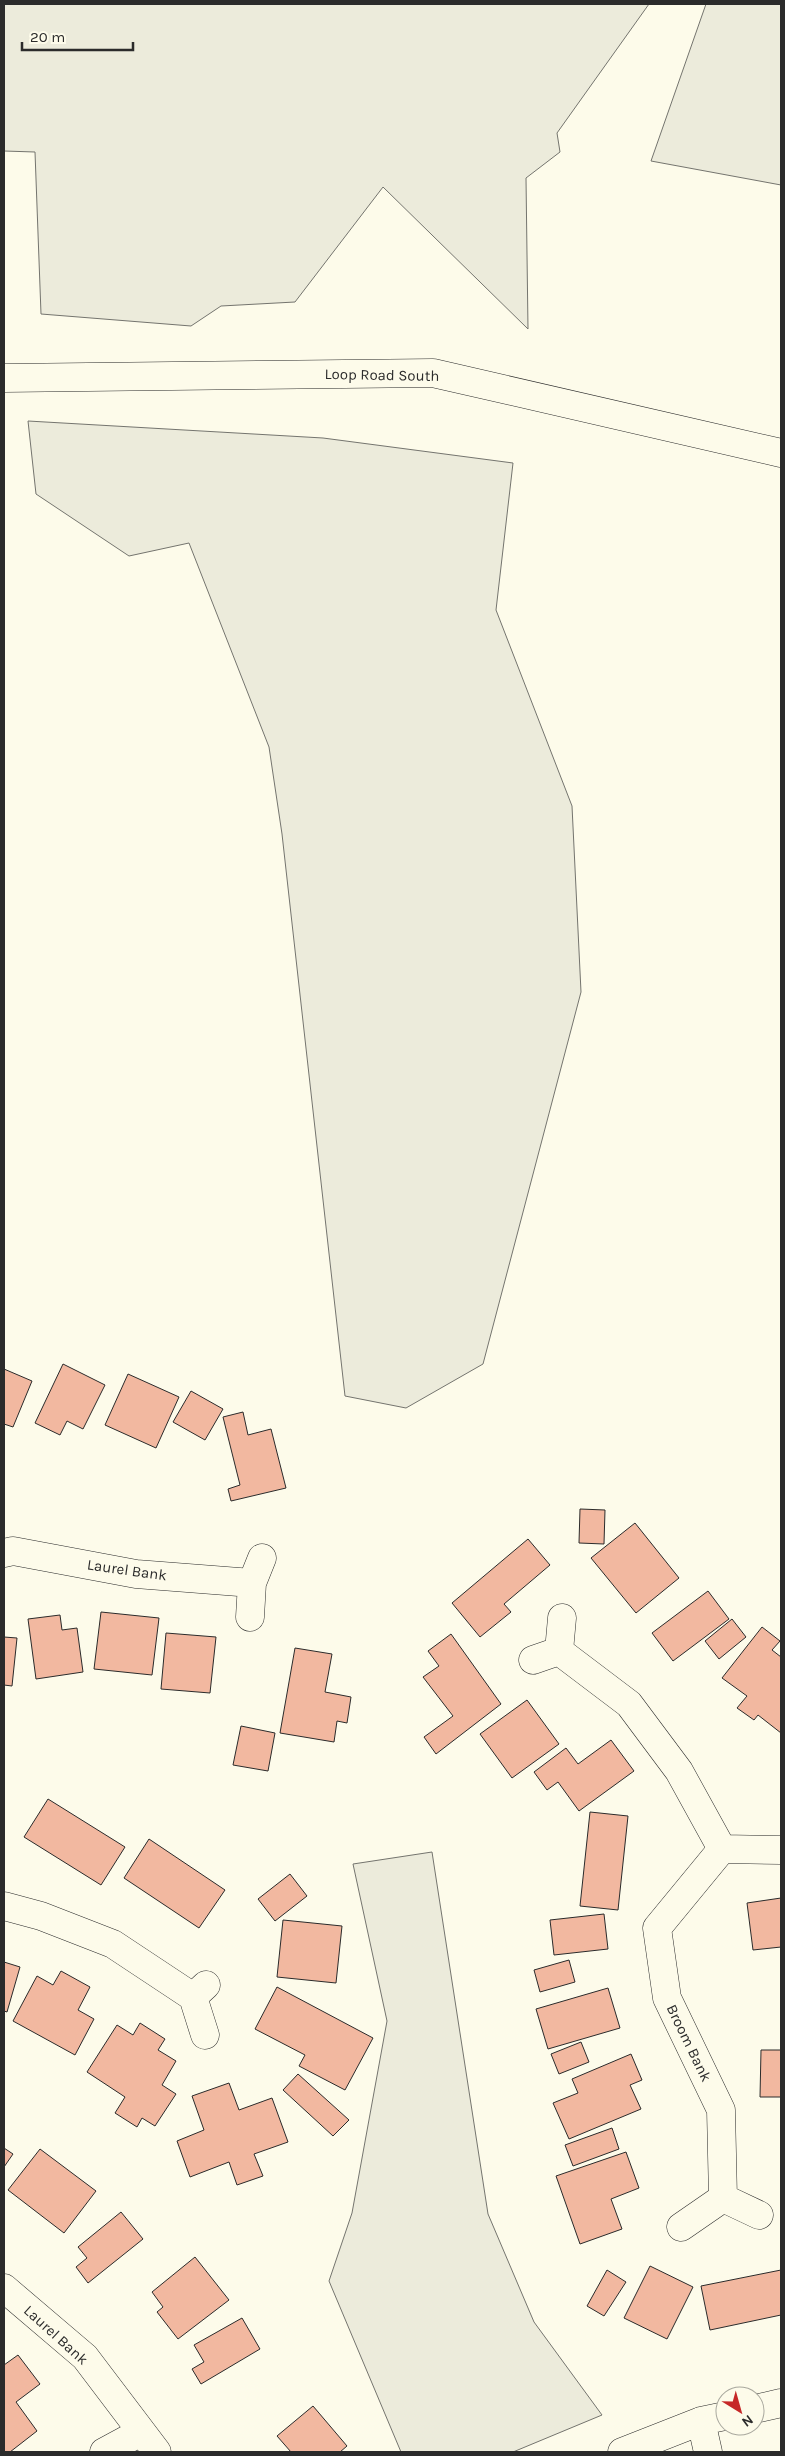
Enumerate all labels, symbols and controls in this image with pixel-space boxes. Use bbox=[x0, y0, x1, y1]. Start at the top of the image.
scale bar bbox=[22, 20, 134, 52]
text: 20 m bbox=[30, 28, 65, 46]
street label: Loop Road South bbox=[324, 365, 440, 385]
street label: Laurel Bank bbox=[86, 1555, 168, 1585]
street label: Broom Bank bbox=[663, 2001, 715, 2085]
street label: Laurel Bank bbox=[20, 2301, 92, 2369]
north arrow bbox=[715, 2386, 765, 2436]
text: N bbox=[738, 2411, 757, 2431]

